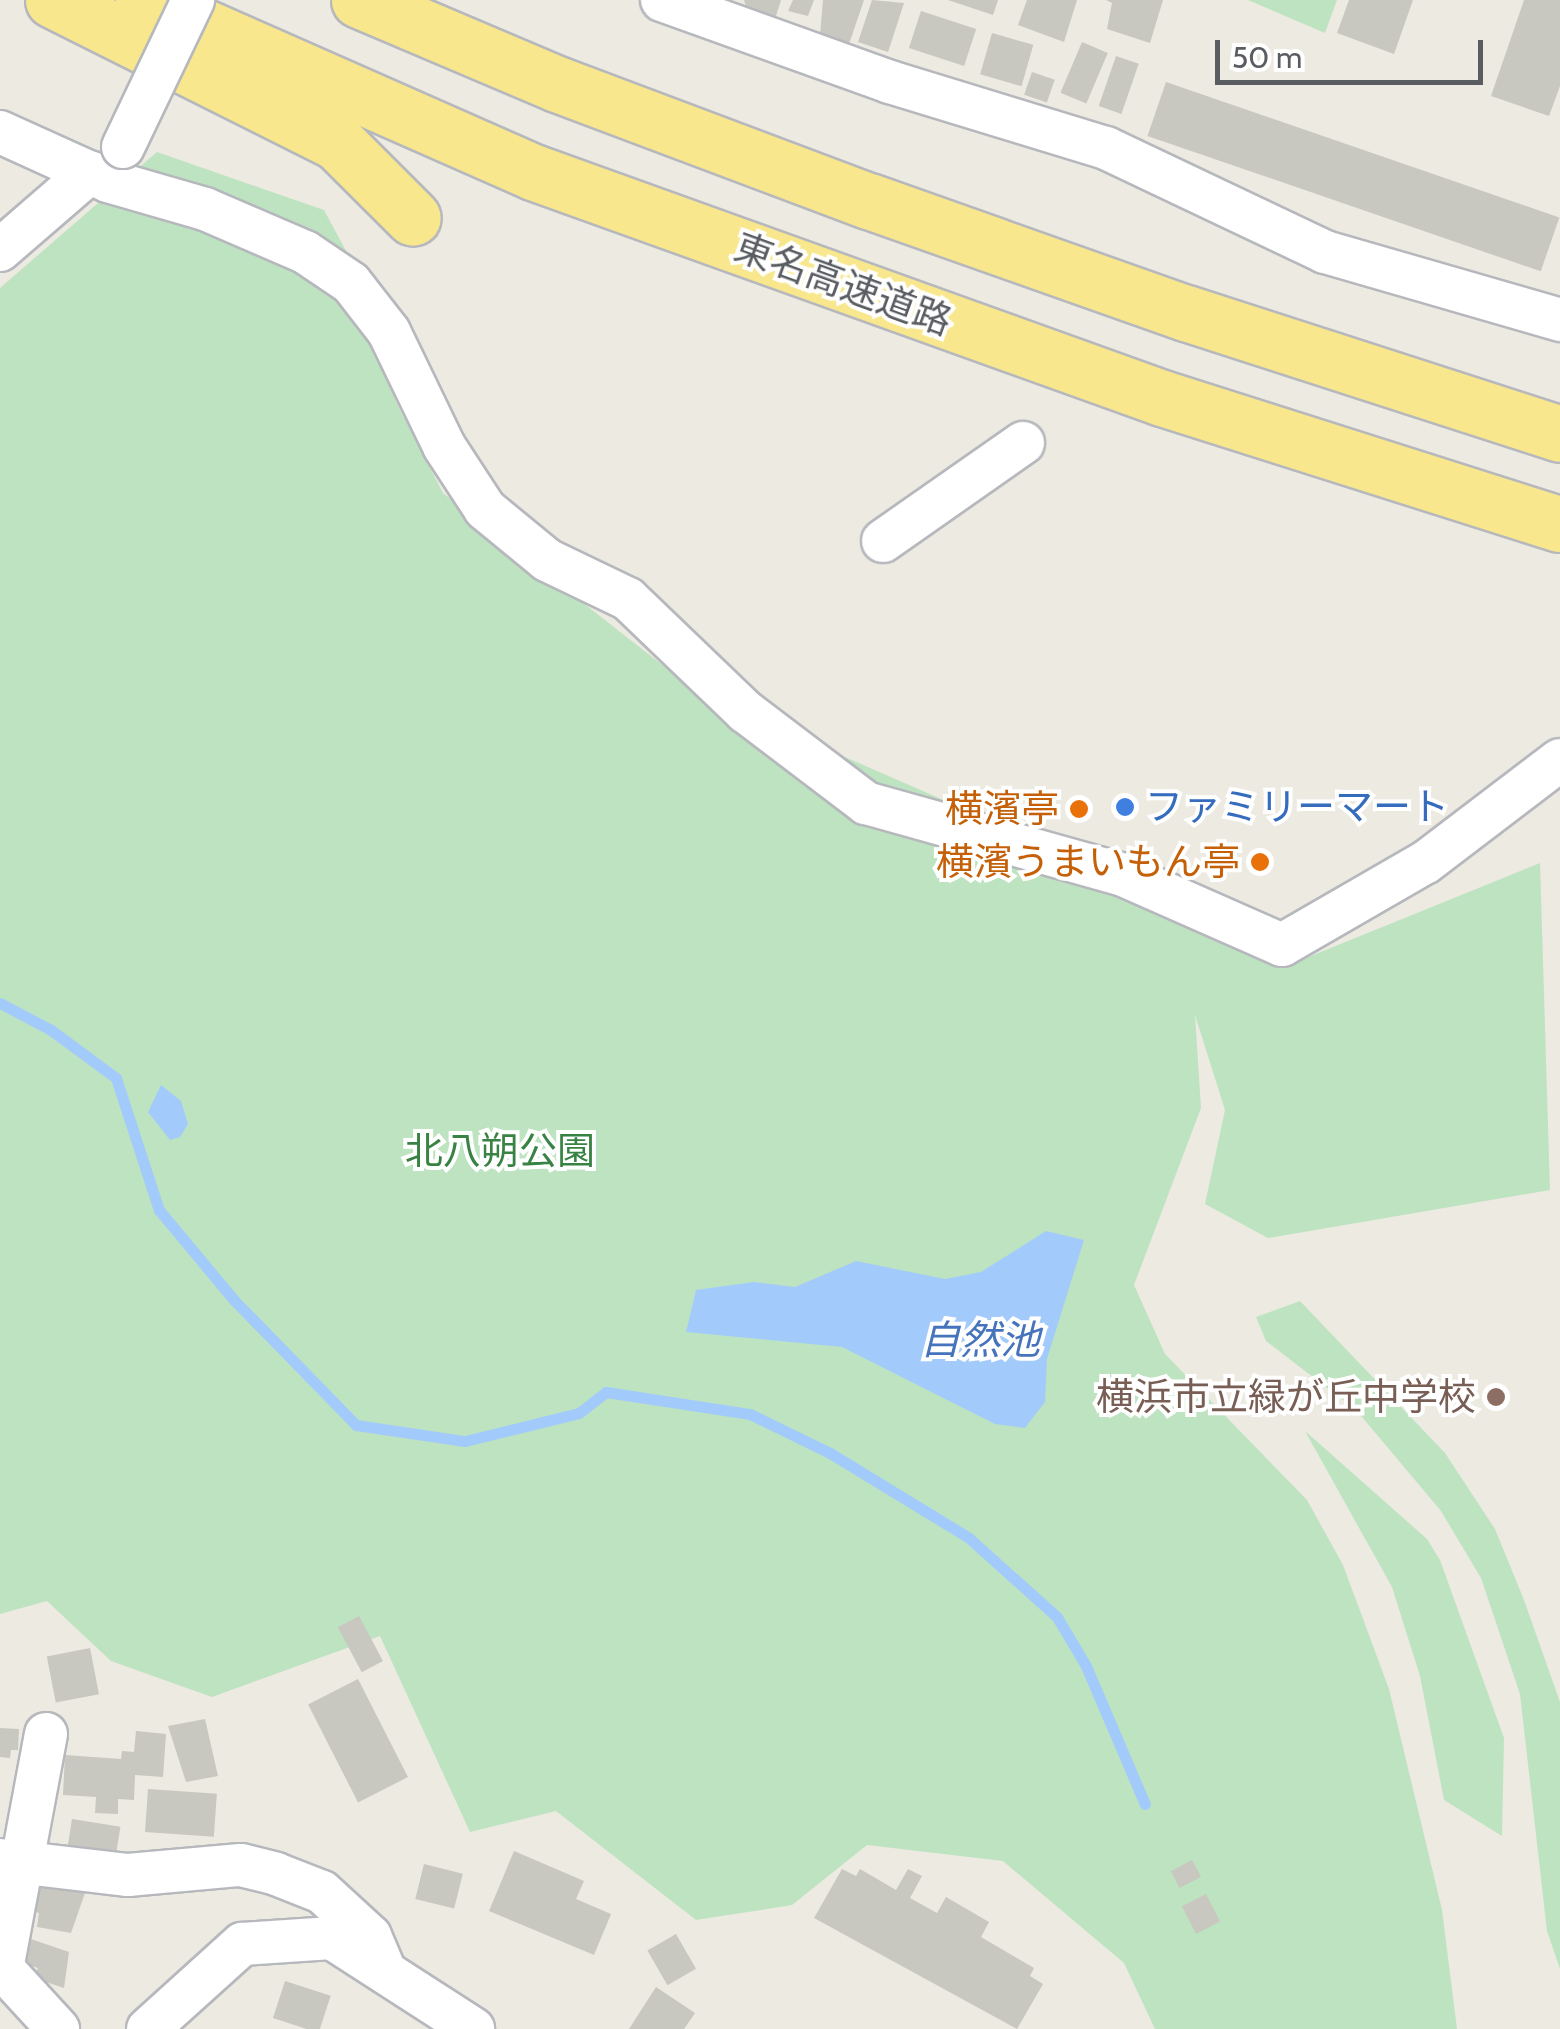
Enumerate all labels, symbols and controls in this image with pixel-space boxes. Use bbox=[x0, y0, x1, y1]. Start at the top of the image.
scale bar bbox=[1220, 20, 1488, 82]
text: 50 m bbox=[1232, 39, 1302, 76]
street label: 東名高速道路 bbox=[728, 224, 958, 344]
place label: ファミリーマート bbox=[1145, 784, 1449, 830]
place label: 横濱亭 bbox=[945, 786, 1059, 832]
marker: ファミリーマート bbox=[1114, 796, 1136, 818]
marker: 横濱亭 bbox=[1068, 798, 1090, 820]
place label: 横濱うまいもん亭 bbox=[936, 839, 1240, 885]
marker: 横濱うまいもん亭 bbox=[1249, 851, 1271, 873]
park label: 北八朔公園 bbox=[405, 1128, 595, 1174]
water label: 自然池 bbox=[920, 1316, 1040, 1364]
place label: 横浜市立緑が丘中学校 bbox=[1096, 1374, 1476, 1420]
marker: 横浜市立緑が丘中学校 bbox=[1485, 1386, 1507, 1408]

